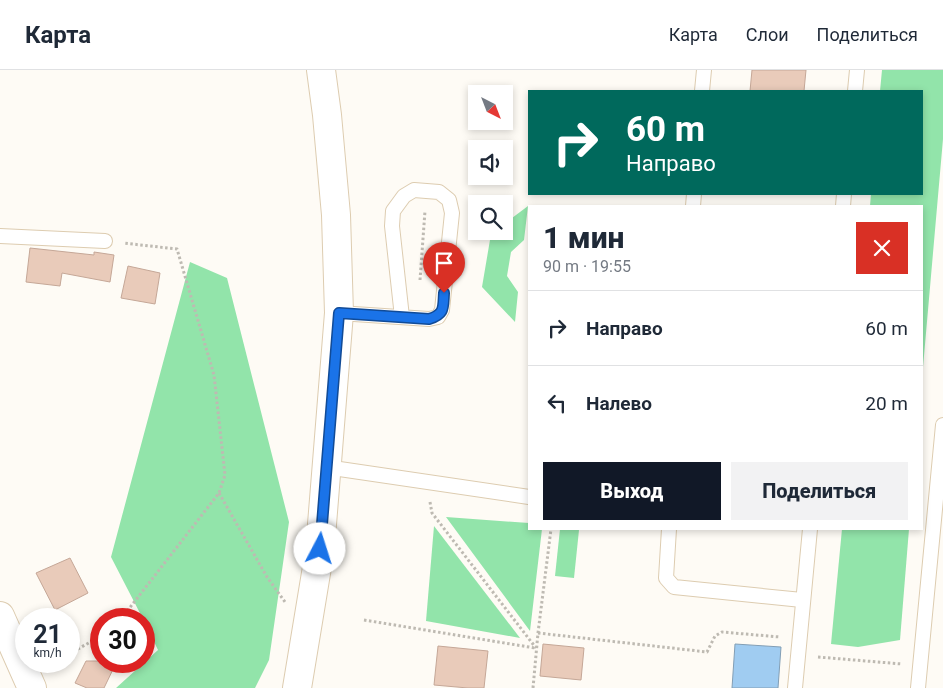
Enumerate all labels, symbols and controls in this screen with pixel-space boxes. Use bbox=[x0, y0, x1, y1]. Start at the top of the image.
text: Карта bbox=[25, 21, 91, 49]
text: Карта bbox=[669, 24, 718, 45]
text: Слои bbox=[746, 24, 789, 45]
text: Поделиться bbox=[817, 24, 918, 45]
north arrow bbox=[468, 85, 512, 130]
map controls bbox=[468, 85, 513, 240]
text: 60 m bbox=[626, 109, 705, 150]
icon: right bbox=[543, 110, 608, 175]
button: sound bbox=[468, 140, 513, 185]
text: Направо bbox=[626, 151, 716, 176]
button: search bbox=[468, 195, 513, 240]
text: 1 мин bbox=[543, 220, 624, 255]
button: close bbox=[856, 222, 908, 274]
pin bbox=[423, 242, 465, 293]
icon: arrive bbox=[430, 249, 458, 277]
text: 90 m · 19:55 bbox=[543, 257, 631, 276]
icon: right bbox=[543, 314, 571, 342]
text: Направо bbox=[586, 317, 663, 340]
text: 60 m bbox=[865, 317, 908, 340]
icon: left bbox=[543, 389, 571, 417]
text: Налево bbox=[586, 392, 652, 415]
text: 20 m bbox=[865, 392, 908, 415]
button: Выход bbox=[543, 462, 721, 520]
button: Поделиться bbox=[731, 462, 908, 520]
position arrow bbox=[293, 522, 345, 574]
speed limit sign: 30 bbox=[90, 608, 155, 673]
text: 21 bbox=[33, 620, 62, 649]
text: km/h bbox=[33, 646, 62, 660]

